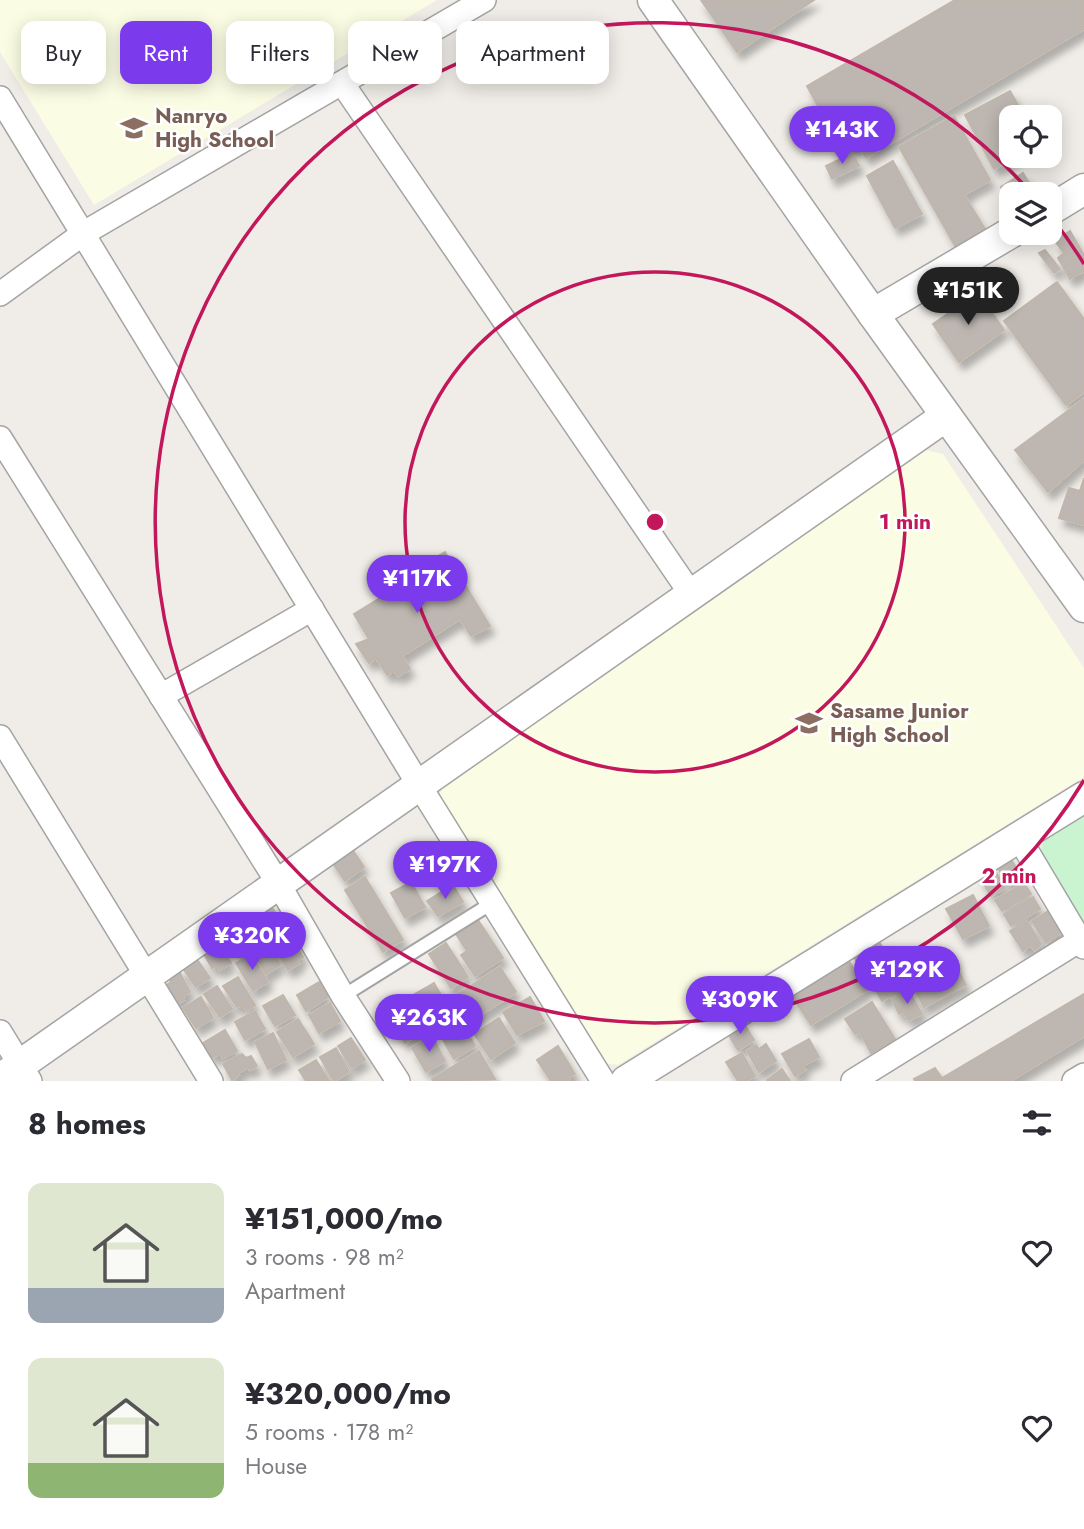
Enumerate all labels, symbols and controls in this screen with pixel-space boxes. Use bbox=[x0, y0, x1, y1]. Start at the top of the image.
chip: Buy bbox=[21, 21, 106, 84]
chip: Rent bbox=[120, 21, 212, 84]
chip: Filters bbox=[226, 21, 334, 84]
chip: New bbox=[348, 21, 442, 84]
chip: Apartment bbox=[456, 21, 609, 84]
place label: Nanryo High School bbox=[155, 101, 274, 155]
map controls bbox=[999, 105, 1062, 245]
button: locate bbox=[999, 105, 1062, 168]
pin: ¥143K bbox=[793, 106, 891, 166]
text: ¥143K bbox=[805, 112, 879, 146]
school or university icon: Nanryo High School bbox=[119, 113, 149, 143]
button: layers bbox=[999, 182, 1062, 245]
pin: ¥151K bbox=[919, 268, 1017, 327]
text: ¥151K bbox=[933, 273, 1003, 307]
text: 1 min bbox=[879, 507, 931, 537]
centre of rings bbox=[643, 510, 667, 534]
pin: ¥117K bbox=[368, 556, 466, 615]
text: ¥117K bbox=[383, 561, 451, 595]
place label: Sasame Junior High School bbox=[830, 696, 969, 750]
school or university icon: Sasame Junior High School bbox=[794, 708, 824, 738]
pin: ¥197K bbox=[396, 842, 494, 901]
text: ¥197K bbox=[409, 847, 481, 881]
text: 2 min bbox=[981, 861, 1037, 891]
pin: ¥320K bbox=[203, 912, 301, 972]
text: ¥320K bbox=[214, 918, 290, 952]
pin: ¥129K bbox=[858, 946, 956, 1006]
text: ¥129K bbox=[870, 952, 944, 986]
pin: ¥309K bbox=[691, 976, 789, 1036]
text: ¥309K bbox=[702, 982, 778, 1016]
pin: ¥263K bbox=[380, 995, 478, 1054]
text: ¥263K bbox=[391, 1000, 467, 1034]
text: 8 homes bbox=[28, 1102, 146, 1145]
icon: filters bbox=[1018, 1104, 1056, 1142]
text: ¥151,000/mo bbox=[245, 1197, 443, 1240]
icon: home bbox=[84, 1211, 168, 1295]
icon: heart bbox=[1018, 1234, 1056, 1272]
text: 3 rooms · 98 m² bbox=[245, 1240, 404, 1274]
text: Apartment bbox=[245, 1274, 345, 1308]
text: ¥320,000/mo bbox=[245, 1372, 451, 1415]
icon: home bbox=[84, 1386, 168, 1470]
icon: heart bbox=[1018, 1409, 1056, 1447]
text: 5 rooms · 178 m² bbox=[245, 1415, 413, 1449]
text: House bbox=[245, 1449, 307, 1483]

